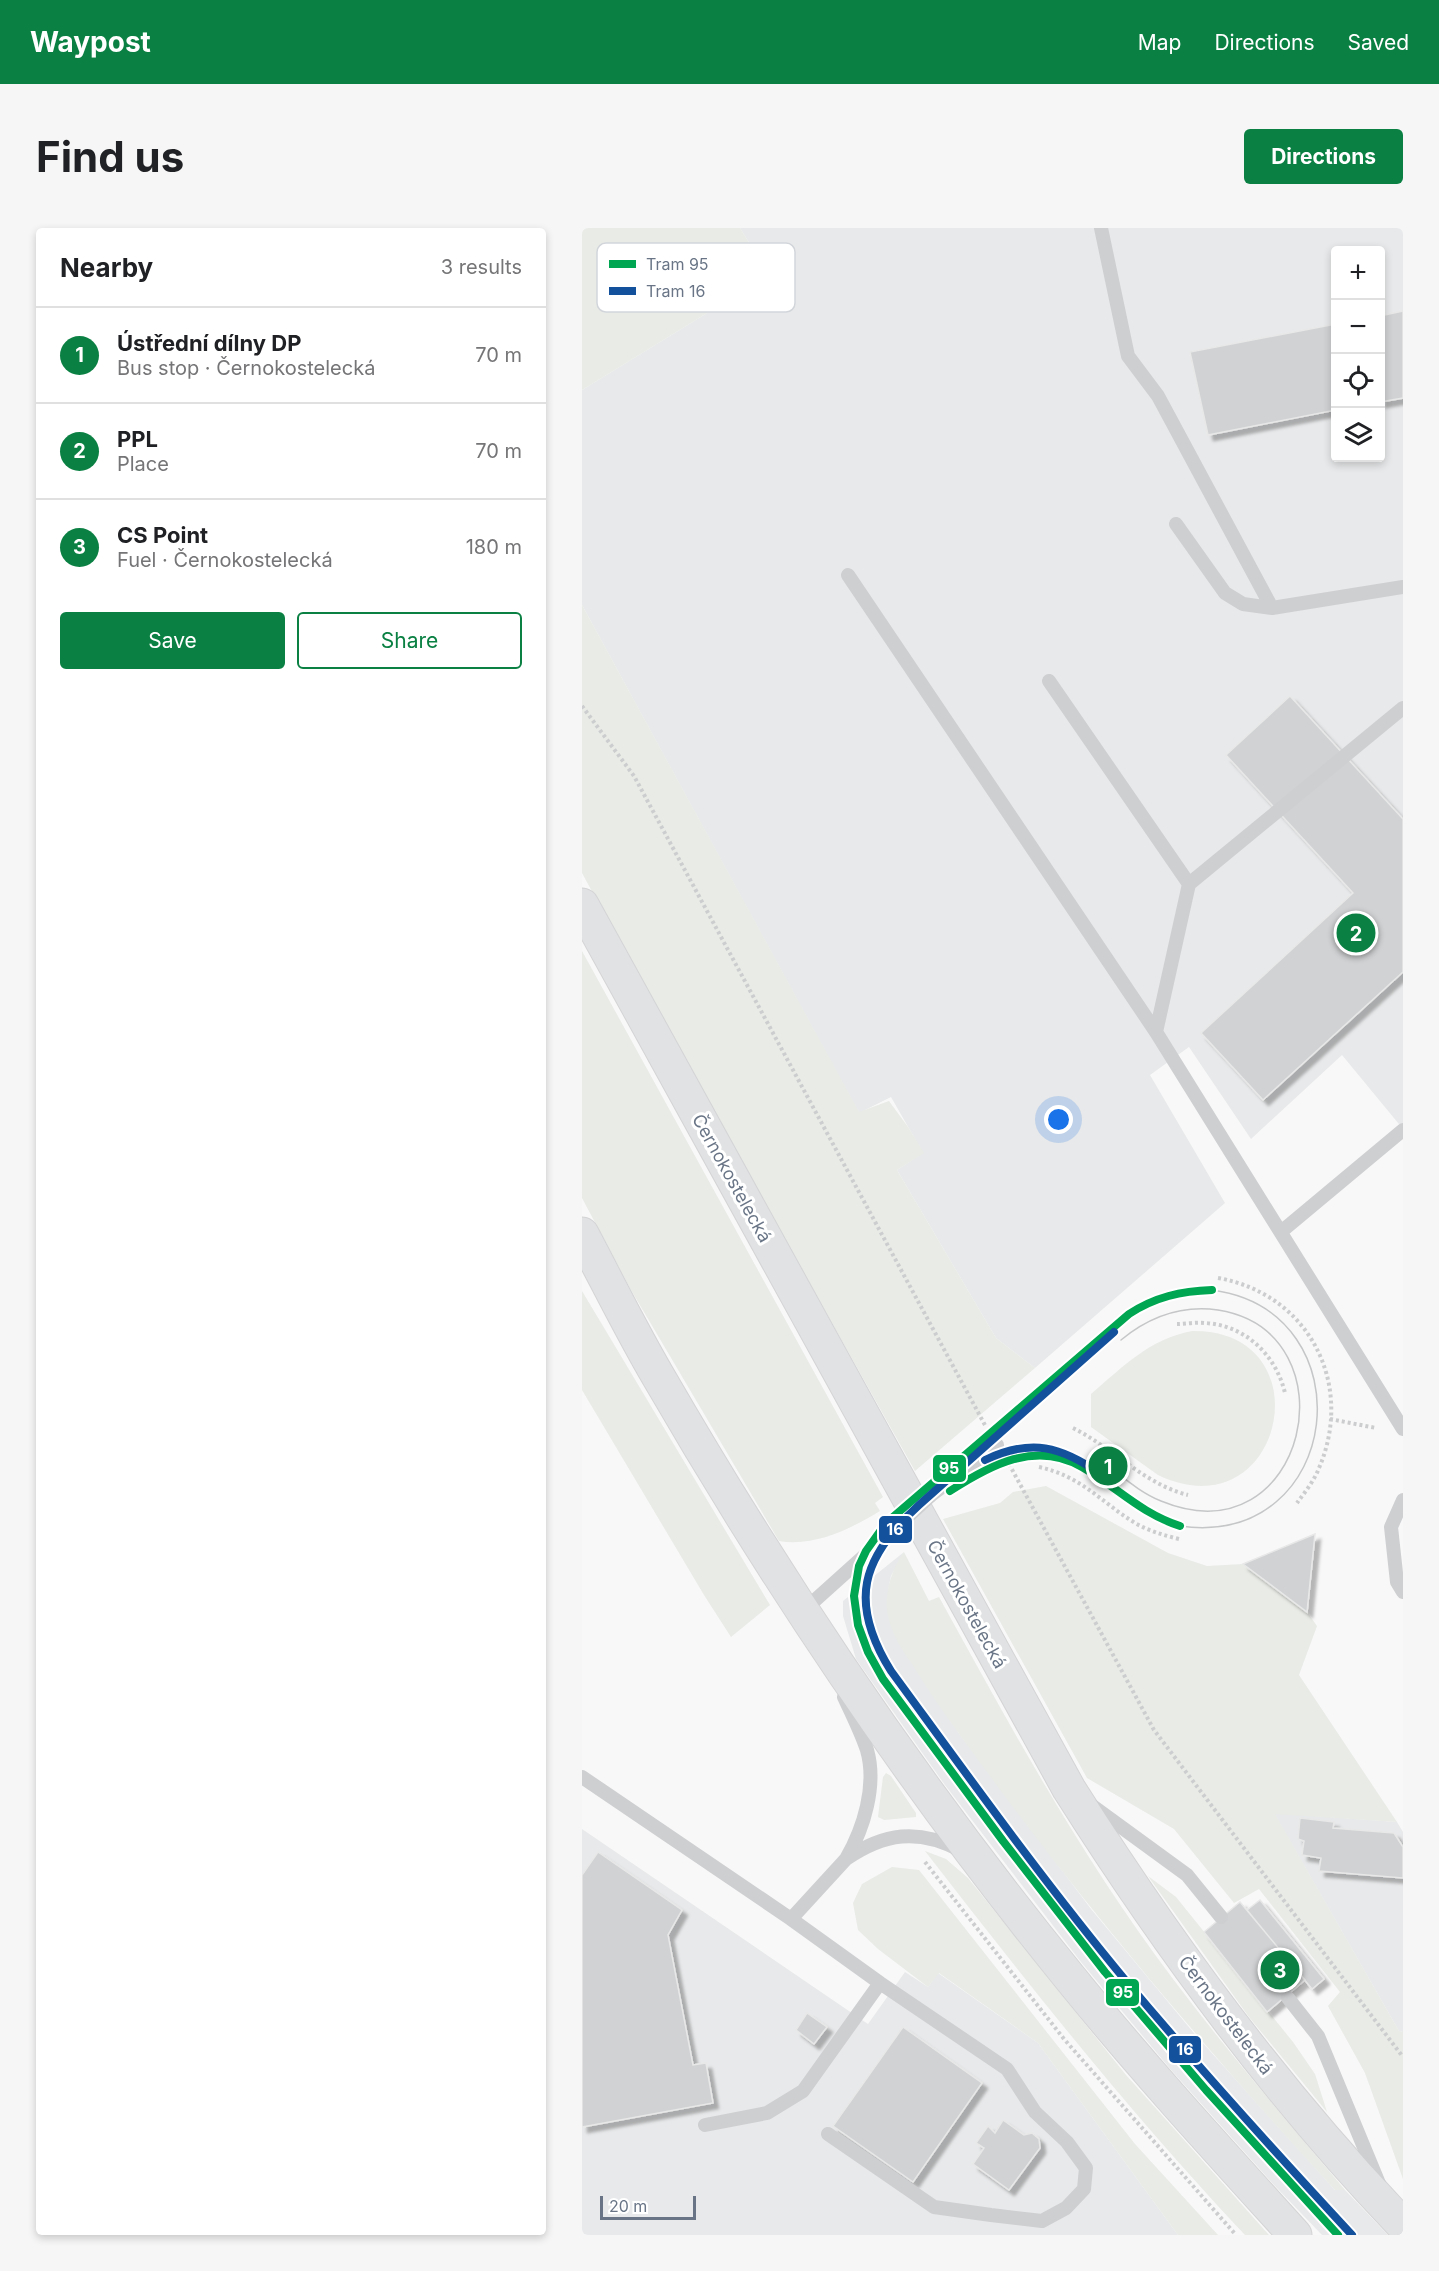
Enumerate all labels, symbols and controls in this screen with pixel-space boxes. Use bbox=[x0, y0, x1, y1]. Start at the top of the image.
text: Waypost bbox=[30, 25, 151, 59]
text: Map bbox=[1138, 30, 1181, 55]
text: Directions bbox=[1214, 30, 1315, 55]
text: Saved bbox=[1348, 30, 1409, 55]
button: Directions bbox=[1244, 129, 1403, 184]
text: Find us bbox=[36, 131, 184, 182]
legend bbox=[597, 243, 795, 312]
map controls bbox=[1331, 246, 1385, 462]
button: + bbox=[1331, 246, 1385, 300]
text: Nearby bbox=[60, 252, 153, 283]
text: Tram 95 bbox=[646, 254, 709, 274]
text: 3 results bbox=[441, 255, 522, 279]
text: Tram 16 bbox=[646, 281, 705, 301]
button: − bbox=[1331, 300, 1385, 354]
text: Ústřední dílny DP bbox=[117, 330, 301, 356]
text: 1 bbox=[75, 343, 84, 367]
text: 70 m bbox=[475, 343, 522, 367]
button: locate bbox=[1331, 354, 1385, 408]
text: Bus stop · Černokostelecká bbox=[117, 356, 375, 380]
button: layers bbox=[1331, 408, 1385, 462]
text: PPL bbox=[117, 426, 158, 452]
text: 2 bbox=[73, 439, 86, 463]
text: 70 m bbox=[475, 439, 522, 463]
text: Place bbox=[117, 452, 169, 476]
text: CS Point bbox=[117, 522, 208, 548]
text: 3 bbox=[73, 535, 86, 559]
text: 180 m bbox=[466, 535, 522, 559]
text: Fuel · Černokostelecká bbox=[117, 548, 333, 572]
button: Save bbox=[60, 612, 285, 669]
button: Share bbox=[297, 612, 522, 669]
pin: 2 bbox=[1336, 910, 1376, 956]
your location bbox=[1044, 1105, 1073, 1134]
street label: Černokostelecká bbox=[688, 1110, 777, 1246]
pin: 1 bbox=[1088, 1444, 1128, 1488]
line badge: 95 bbox=[932, 1454, 967, 1483]
text: 95 bbox=[939, 1458, 959, 1478]
line badge: 16 bbox=[878, 1515, 913, 1544]
text: 16 bbox=[886, 1519, 904, 1539]
street label: Černokostelecká bbox=[923, 1536, 1012, 1672]
pin: 3 bbox=[1260, 1948, 1300, 1992]
street label: Černokostelecká bbox=[1175, 1951, 1278, 2079]
line badge: 95 bbox=[1105, 1978, 1140, 2007]
text: 95 bbox=[1113, 1982, 1133, 2002]
line badge: 16 bbox=[1168, 2035, 1202, 2064]
text: 16 bbox=[1176, 2039, 1194, 2059]
scale bar bbox=[600, 2193, 696, 2220]
text: 20 m bbox=[609, 2196, 647, 2216]

